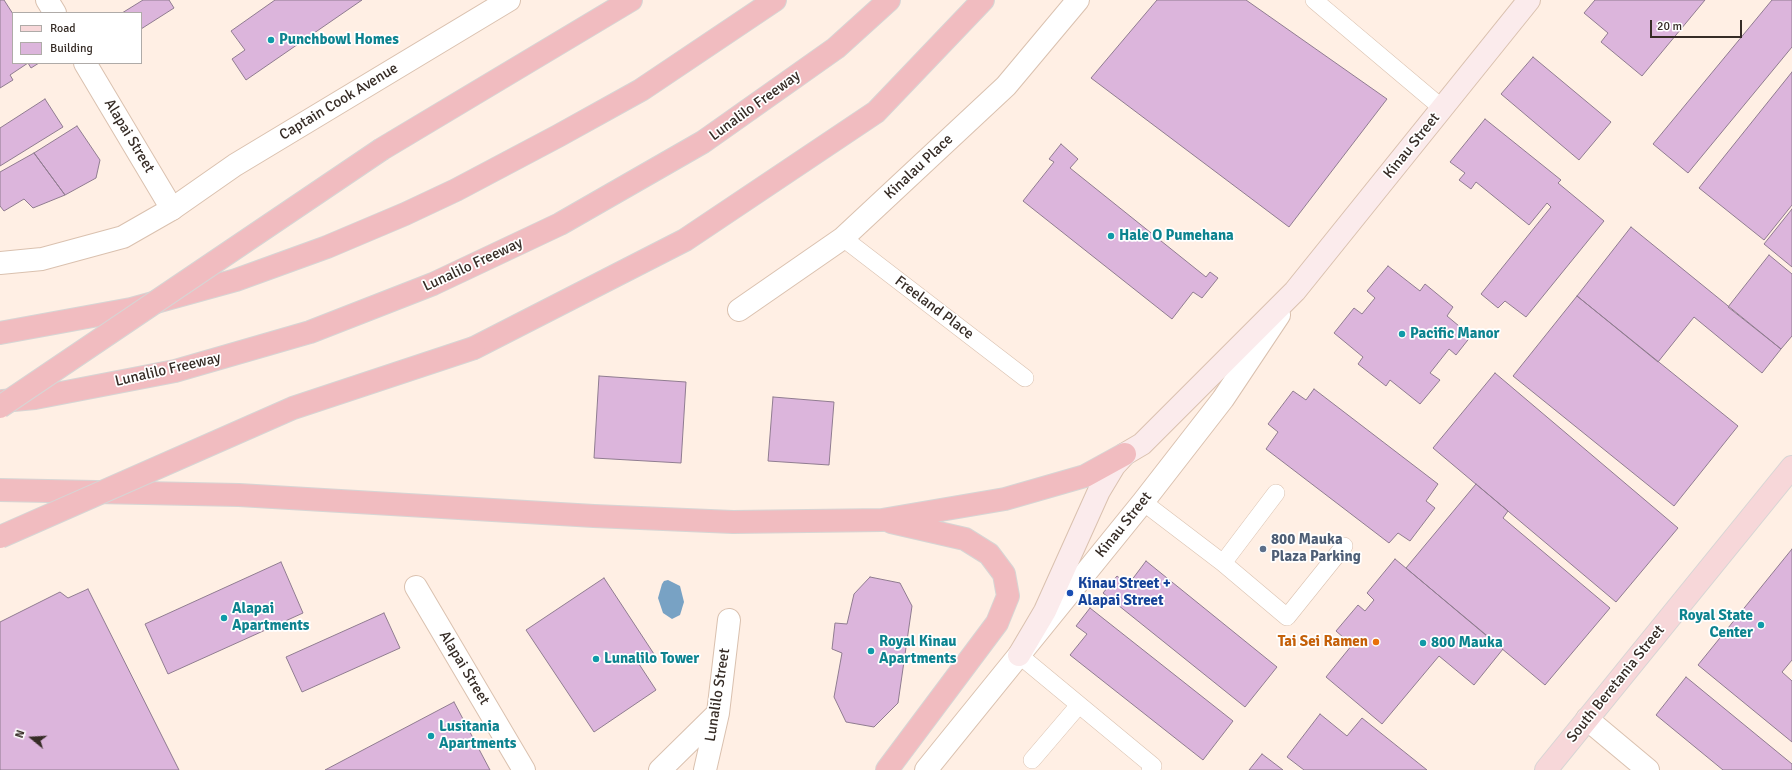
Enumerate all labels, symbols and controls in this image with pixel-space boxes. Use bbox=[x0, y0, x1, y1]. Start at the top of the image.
legend bbox=[12, 12, 142, 64]
scale bar bbox=[1652, 12, 1744, 38]
text: 20 m bbox=[1657, 19, 1682, 34]
text: Road bbox=[50, 21, 76, 36]
place label: Punchbowl Homes bbox=[279, 31, 399, 49]
marker: Punchbowl Homes bbox=[266, 35, 276, 45]
text: Building bbox=[50, 41, 93, 56]
street label: Captain Cook Avenue bbox=[276, 59, 402, 145]
street label: Lunalilo Freeway bbox=[706, 67, 804, 145]
street label: Alapai Street bbox=[100, 96, 158, 176]
street label: Kinau Street bbox=[1380, 109, 1444, 183]
street label: Kinalau Place bbox=[881, 131, 957, 203]
place label: Hale O Pumehana bbox=[1119, 227, 1234, 245]
marker: Hale O Pumehana bbox=[1106, 231, 1116, 241]
street label: Lunalilo Freeway bbox=[420, 234, 526, 296]
street label: Freeland Place bbox=[891, 272, 977, 344]
place label: Pacific Manor bbox=[1410, 325, 1500, 343]
marker: Pacific Manor bbox=[1397, 329, 1407, 339]
street label: Lunalilo Freeway bbox=[113, 349, 223, 391]
street label: Kinau Street bbox=[1092, 488, 1156, 562]
place label: 800 Mauka Plaza Parking bbox=[1271, 531, 1361, 566]
marker: 800 Mauka Plaza Parking bbox=[1258, 544, 1268, 554]
place label: Kinau Street + Alapai Street bbox=[1078, 575, 1171, 610]
marker: Kinau Street + Alapai Street bbox=[1065, 588, 1075, 598]
place label: Alapai Apartments bbox=[232, 600, 310, 635]
place label: Royal State Center bbox=[1679, 607, 1753, 642]
marker: Alapai Apartments bbox=[219, 613, 229, 623]
marker: Royal State Center bbox=[1756, 620, 1766, 630]
street label: South Beretania Street bbox=[1563, 622, 1669, 746]
street label: Alapai Street bbox=[435, 628, 493, 708]
place label: Royal Kinau Apartments bbox=[879, 633, 957, 668]
place label: Tai Sei Ramen bbox=[1278, 633, 1368, 651]
place label: 800 Mauka bbox=[1431, 634, 1503, 652]
marker: Tai Sei Ramen bbox=[1371, 637, 1381, 647]
marker: 800 Mauka bbox=[1418, 638, 1428, 648]
marker: Royal Kinau Apartments bbox=[866, 646, 876, 656]
street label: Lunalilo Street bbox=[702, 647, 734, 743]
place label: Lunalilo Tower bbox=[604, 650, 699, 668]
marker: Lunalilo Tower bbox=[591, 654, 601, 664]
north arrow bbox=[12, 718, 52, 758]
place label: Lusitania Apartments bbox=[439, 718, 517, 753]
text: N bbox=[13, 728, 27, 740]
marker: Lusitania Apartments bbox=[426, 731, 436, 741]

